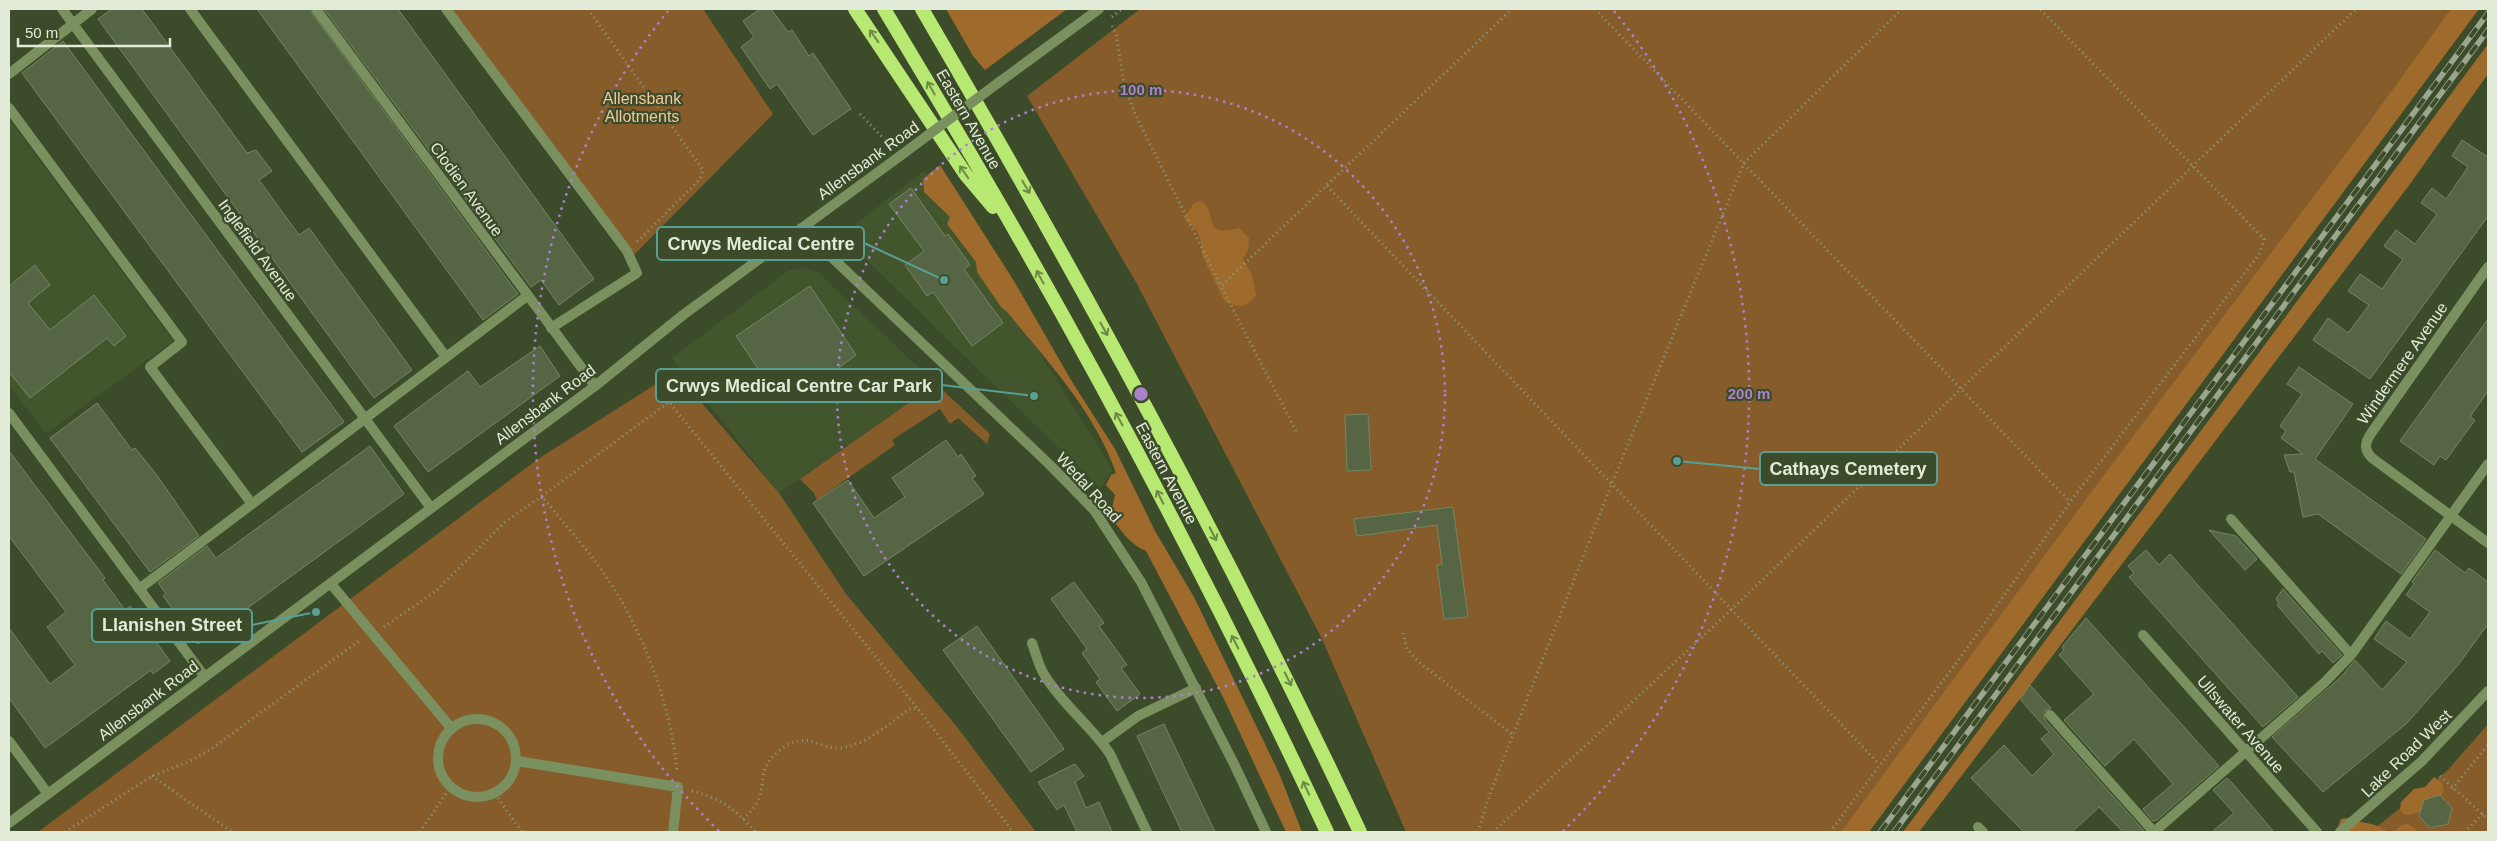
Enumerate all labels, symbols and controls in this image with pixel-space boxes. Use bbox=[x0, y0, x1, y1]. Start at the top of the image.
scale bar bbox=[18, 15, 170, 47]
text: 50 m bbox=[25, 24, 58, 41]
one-way arrow bbox=[869, 29, 879, 43]
street label: Eastern Avenue bbox=[933, 66, 1004, 172]
text: 100 m bbox=[1120, 81, 1162, 98]
one-way arrow bbox=[925, 82, 935, 96]
park label: Allensbank Allotments bbox=[603, 90, 682, 125]
street label: Allensbank Road bbox=[814, 118, 922, 203]
street label: Clodien Avenue bbox=[427, 139, 506, 240]
one-way arrow bbox=[959, 165, 969, 179]
one-way arrow bbox=[1021, 179, 1031, 193]
street label: Inglefield Avenue bbox=[215, 196, 300, 305]
callout: Crwys Medical Centre bbox=[657, 227, 864, 260]
text: Crwys Medical Centre bbox=[667, 234, 855, 254]
one-way arrow bbox=[1035, 270, 1045, 285]
street label: Windermere Avenue bbox=[2354, 299, 2451, 427]
one-way arrow bbox=[1100, 321, 1110, 336]
street label: Allensbank Road bbox=[492, 361, 599, 448]
callout: Crwys Medical Centre Car Park bbox=[656, 369, 942, 402]
text: Crwys Medical Centre Car Park bbox=[666, 376, 933, 396]
centre of rings bbox=[1132, 385, 1150, 403]
text: 200 m bbox=[1728, 385, 1770, 402]
one-way arrow bbox=[1114, 412, 1123, 427]
street label: Eastern Avenue bbox=[1133, 419, 1201, 527]
street label: Wedal Road bbox=[1053, 449, 1124, 526]
callout: Cathays Cemetery bbox=[1760, 452, 1937, 485]
text: Cathays Cemetery bbox=[1769, 459, 1927, 479]
one-way arrow bbox=[1155, 490, 1164, 505]
one-way arrow bbox=[1209, 526, 1218, 541]
callout: Llanishen Street bbox=[92, 609, 252, 642]
text: Llanishen Street bbox=[102, 615, 242, 635]
one-way arrow bbox=[1230, 635, 1239, 650]
street label: Allensbank Road bbox=[95, 657, 202, 744]
one-way arrow bbox=[1284, 671, 1293, 686]
street label: Ullswater Avenue bbox=[2194, 672, 2288, 777]
street label: Lake Road West bbox=[2358, 706, 2455, 800]
one-way arrow bbox=[1301, 781, 1311, 796]

